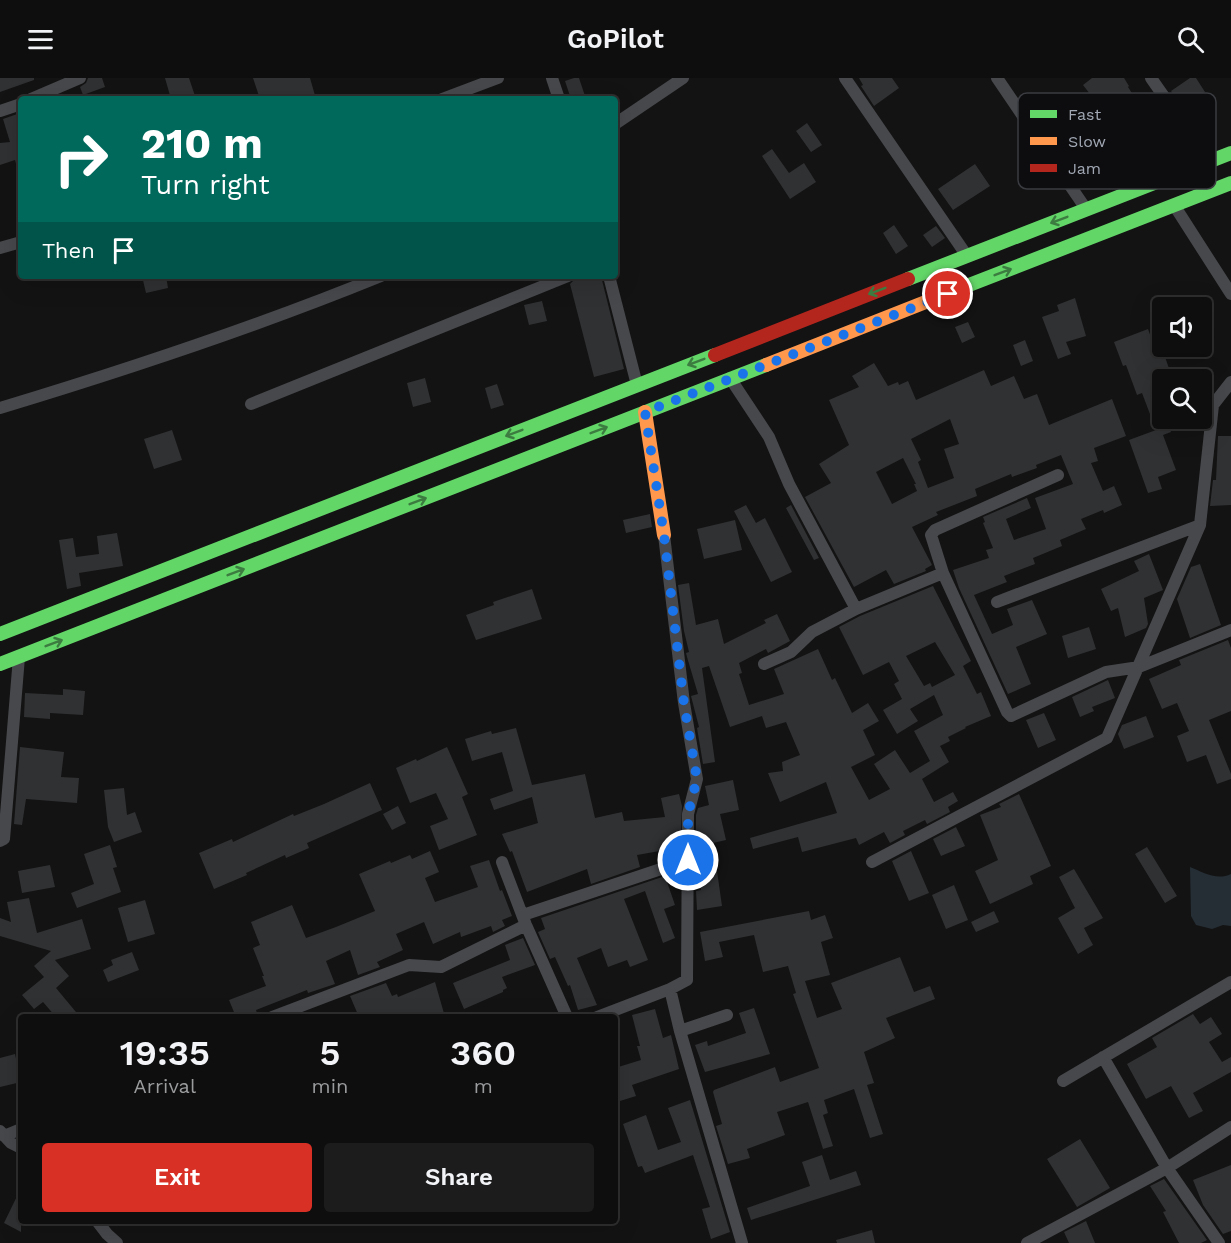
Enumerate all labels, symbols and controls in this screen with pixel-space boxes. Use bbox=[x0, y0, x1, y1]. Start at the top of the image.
icon: menu bbox=[24, 23, 57, 56]
text: GoPilot bbox=[567, 23, 664, 55]
icon: search bbox=[1174, 23, 1207, 56]
legend bbox=[1018, 93, 1216, 189]
text: Fast bbox=[1068, 105, 1101, 124]
text: 210 m bbox=[141, 119, 263, 168]
icon: right bbox=[42, 120, 120, 198]
text: Slow bbox=[1068, 132, 1106, 151]
text: Jam bbox=[1068, 159, 1101, 178]
text: Turn right bbox=[141, 169, 270, 201]
one-way arrow bbox=[1050, 215, 1069, 226]
icon: arrive bbox=[107, 234, 140, 267]
text: Then bbox=[42, 238, 95, 263]
one-way arrow bbox=[993, 266, 1012, 277]
pin bbox=[922, 268, 973, 319]
icon: arrive bbox=[931, 277, 964, 310]
one-way arrow bbox=[869, 286, 887, 297]
map controls bbox=[1152, 297, 1212, 429]
button: sound bbox=[1152, 297, 1212, 357]
one-way arrow bbox=[687, 357, 706, 368]
button: search bbox=[1152, 369, 1212, 429]
one-way arrow bbox=[589, 423, 608, 434]
one-way arrow bbox=[505, 428, 524, 439]
one-way arrow bbox=[408, 495, 426, 506]
one-way arrow bbox=[226, 566, 245, 577]
one-way arrow bbox=[45, 637, 63, 648]
position arrow bbox=[656, 828, 720, 892]
text: 19:35 bbox=[120, 1032, 210, 1074]
text: 5 bbox=[320, 1032, 340, 1074]
text: 360 bbox=[450, 1032, 516, 1074]
text: Arrival bbox=[134, 1074, 196, 1098]
text: min bbox=[312, 1074, 348, 1098]
text: m bbox=[474, 1074, 493, 1098]
button: Exit bbox=[42, 1143, 312, 1212]
button: Share bbox=[324, 1143, 594, 1212]

